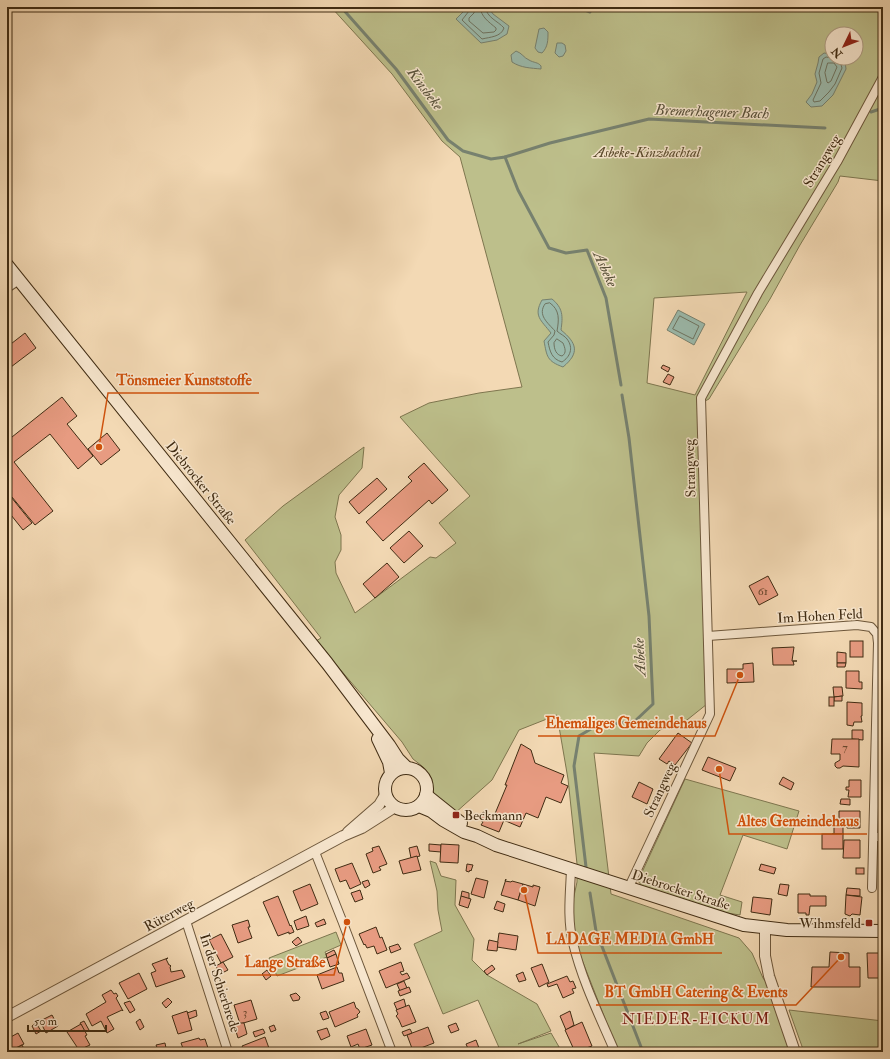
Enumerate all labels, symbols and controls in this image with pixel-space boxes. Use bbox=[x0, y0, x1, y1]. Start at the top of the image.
north arrow bbox=[824, 26, 864, 66]
text: N bbox=[828, 44, 846, 61]
water label: Kinsbeke bbox=[402, 63, 448, 115]
water label: Bremerhagener Bach bbox=[654, 100, 770, 123]
street label: Strangweg bbox=[800, 131, 845, 191]
park label: Asbeke-Kinzbachtal bbox=[592, 144, 702, 161]
water label: Asbeke bbox=[588, 246, 622, 291]
callout: Tönsmeier Kunststoffe bbox=[108, 366, 259, 393]
text: Tönsmeier Kunststoffe bbox=[115, 371, 252, 390]
street label: Strangweg bbox=[680, 437, 700, 498]
street label: Diebrocker Straße bbox=[162, 438, 240, 528]
house number: 61 bbox=[758, 584, 768, 599]
street label: Im Hohen Feld bbox=[777, 605, 863, 627]
water label: Asbeke bbox=[629, 637, 651, 678]
callout: Ehemaliges Gemeindehaus bbox=[538, 709, 715, 736]
text: Ehemaliges Gemeindehaus bbox=[545, 714, 707, 734]
house number: 7 bbox=[842, 740, 848, 755]
street label: Strangweg bbox=[640, 759, 681, 820]
place label: Beckmann bbox=[464, 807, 522, 824]
callout: Altes Gemeindehaus bbox=[729, 807, 867, 834]
marker: Beckmann bbox=[451, 810, 461, 820]
text: Altes Gemeindehaus bbox=[736, 812, 859, 831]
street label: Diebrocker Straße bbox=[630, 866, 733, 914]
street label: Rüterweg bbox=[141, 894, 198, 935]
place label: Wihmsfeld bbox=[798, 915, 861, 932]
marker: Wihmsfeld bbox=[864, 918, 874, 928]
callout: LADAGE MEDIA GmbH bbox=[538, 926, 722, 953]
text: LADAGE MEDIA GmbH bbox=[546, 930, 714, 949]
street label: In der Schierbrede bbox=[196, 931, 244, 1035]
callout: Lange Straße bbox=[237, 948, 334, 975]
text: Lange Straße bbox=[245, 953, 326, 973]
callout: BT GmbH Catering & Events bbox=[596, 978, 796, 1005]
text: BT GmbH Catering & Events bbox=[604, 983, 788, 1003]
house number: 3 bbox=[243, 1005, 247, 1020]
scale bar bbox=[28, 1007, 106, 1033]
district label: NIEDER-EICKUM bbox=[622, 1010, 770, 1029]
text: 50 m bbox=[34, 1014, 58, 1029]

